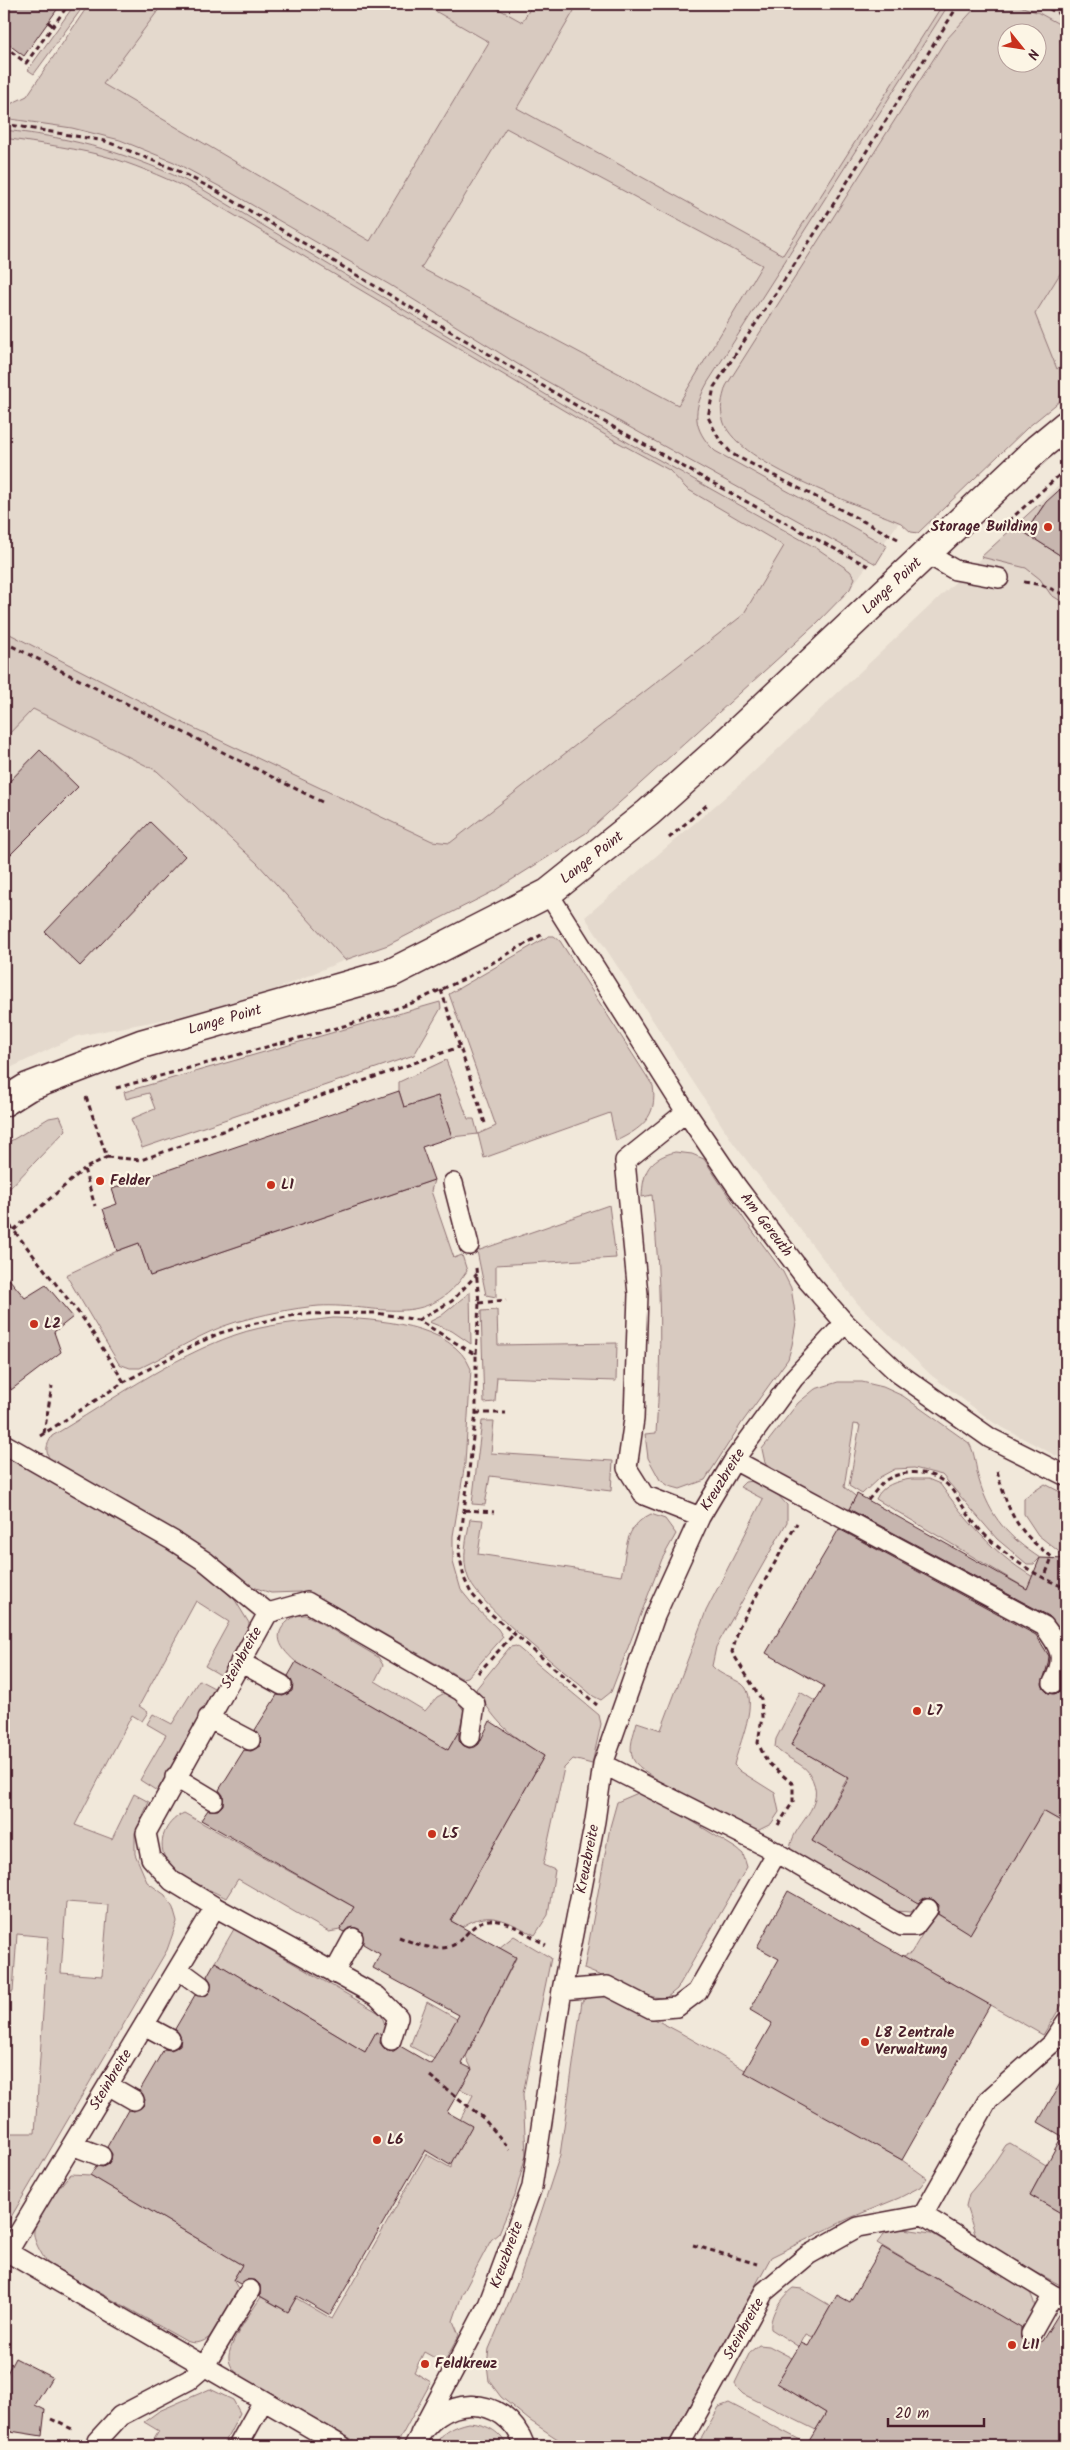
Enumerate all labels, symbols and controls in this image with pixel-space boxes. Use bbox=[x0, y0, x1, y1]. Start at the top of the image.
north arrow bbox=[998, 22, 1048, 72]
text: N bbox=[1021, 45, 1044, 63]
place label: Storage Building bbox=[931, 515, 1038, 539]
marker: Storage Building bbox=[1042, 521, 1054, 533]
street label: Lange Point bbox=[856, 551, 928, 620]
street label: Lange Point bbox=[555, 825, 629, 891]
street label: Lange Point bbox=[185, 998, 265, 1042]
place label: Felder bbox=[110, 1169, 151, 1193]
place label: L1 bbox=[281, 1173, 294, 1197]
marker: Felder bbox=[94, 1175, 106, 1187]
marker: L1 bbox=[265, 1179, 277, 1191]
street label: Am Gereuth bbox=[734, 1188, 798, 1262]
place label: L2 bbox=[44, 1312, 61, 1336]
marker: L2 bbox=[28, 1318, 40, 1330]
street label: Kreuzbreite bbox=[694, 1444, 752, 1516]
street label: Steinbreite bbox=[215, 1622, 269, 1693]
place label: L7 bbox=[927, 1699, 943, 1723]
marker: L7 bbox=[911, 1705, 923, 1717]
place label: L5 bbox=[442, 1822, 459, 1846]
street label: Kreuzbreite bbox=[570, 1822, 607, 1896]
marker: L5 bbox=[426, 1828, 438, 1840]
place label: L8 Zentrale Verwaltung bbox=[875, 2021, 955, 2062]
marker: L8 Zentrale Verwaltung bbox=[859, 2036, 871, 2048]
street label: Steinbreite bbox=[83, 2045, 139, 2115]
place label: L6 bbox=[387, 2128, 403, 2152]
marker: L6 bbox=[371, 2134, 383, 2146]
street label: Kreuzbreite bbox=[484, 2218, 530, 2292]
street label: Steinbreite bbox=[717, 2293, 771, 2364]
place label: L11 bbox=[1022, 2333, 1040, 2357]
marker: L11 bbox=[1006, 2339, 1018, 2351]
place label: Feldkreuz bbox=[435, 2352, 497, 2376]
marker: Feldkreuz bbox=[419, 2358, 431, 2370]
scale bar bbox=[888, 2395, 984, 2427]
text: 20 m bbox=[895, 2402, 929, 2426]

